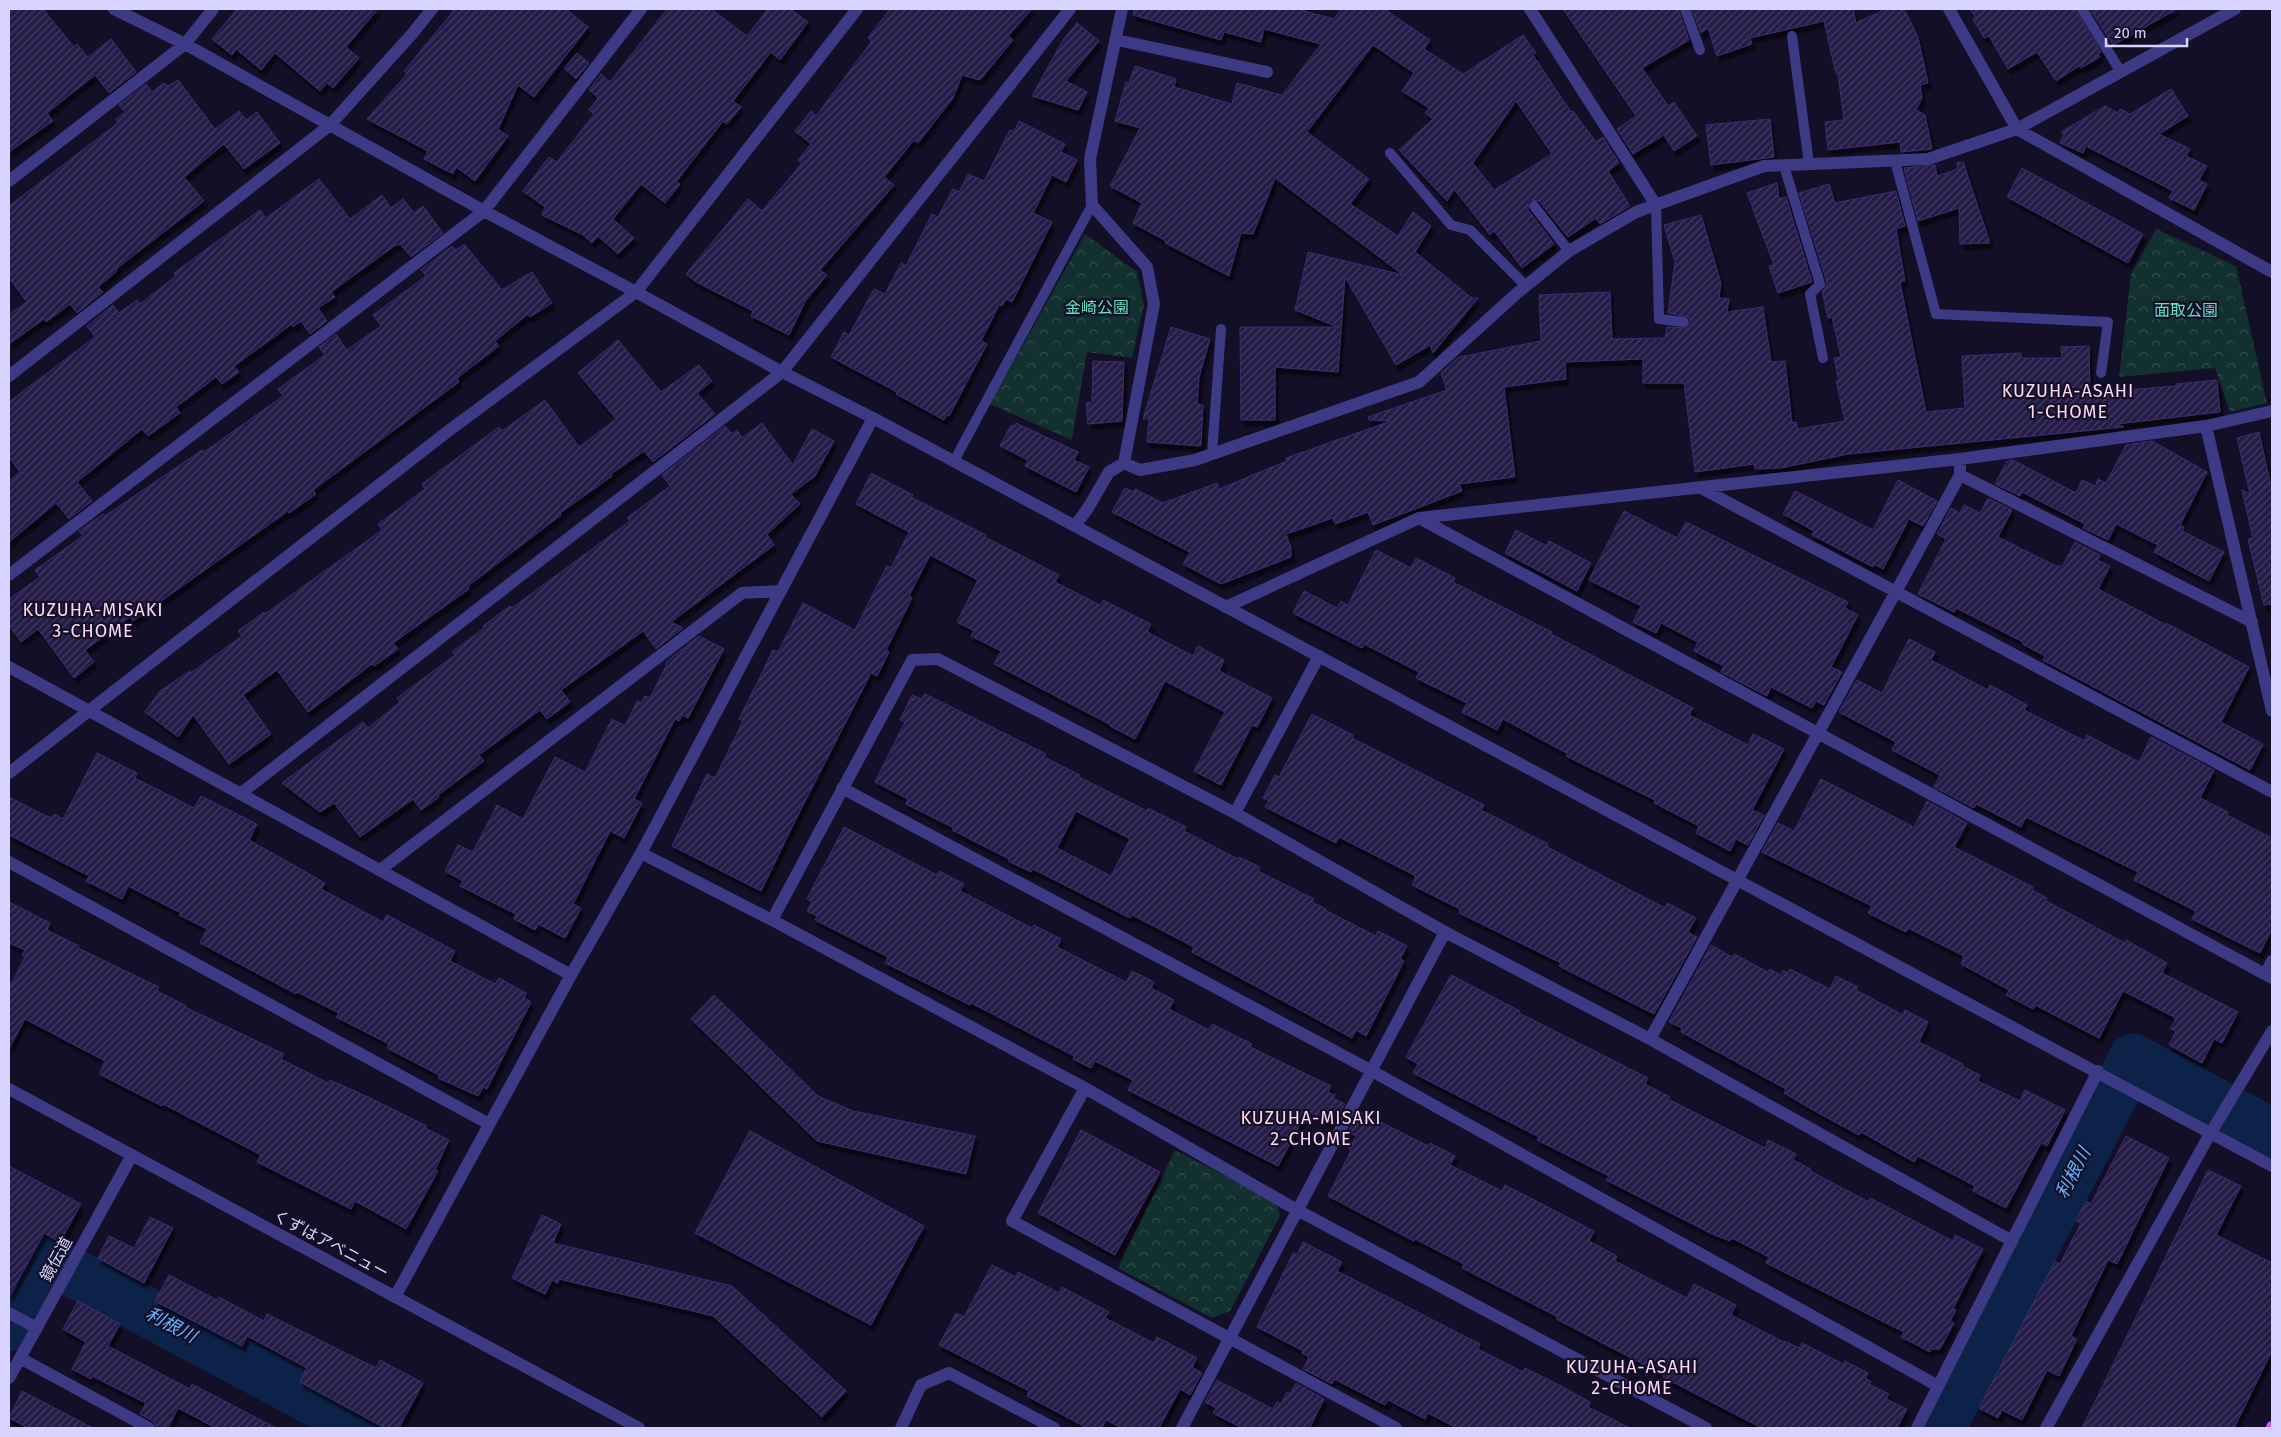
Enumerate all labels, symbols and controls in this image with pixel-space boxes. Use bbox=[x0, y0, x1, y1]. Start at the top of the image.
scale bar bbox=[2106, 15, 2187, 47]
text: 20 m bbox=[2114, 24, 2147, 42]
park label: 金崎公園 bbox=[1065, 298, 1129, 317]
park label: 面取公園 bbox=[2154, 301, 2218, 320]
district label: KUZUHA-ASAHI 1-CHOME bbox=[2002, 380, 2134, 423]
district label: KUZUHA-MISAKI 3-CHOME bbox=[22, 599, 164, 642]
district label: KUZUHA-MISAKI 2-CHOME bbox=[1240, 1107, 1382, 1150]
water label: 利根川 bbox=[2051, 1142, 2096, 1202]
street label: くずはアベニュー bbox=[270, 1206, 392, 1282]
street label: 鏡伝道 bbox=[36, 1233, 76, 1285]
water label: 利根川 bbox=[142, 1303, 202, 1348]
district label: KUZUHA-ASAHI 2-CHOME bbox=[1566, 1356, 1698, 1399]

